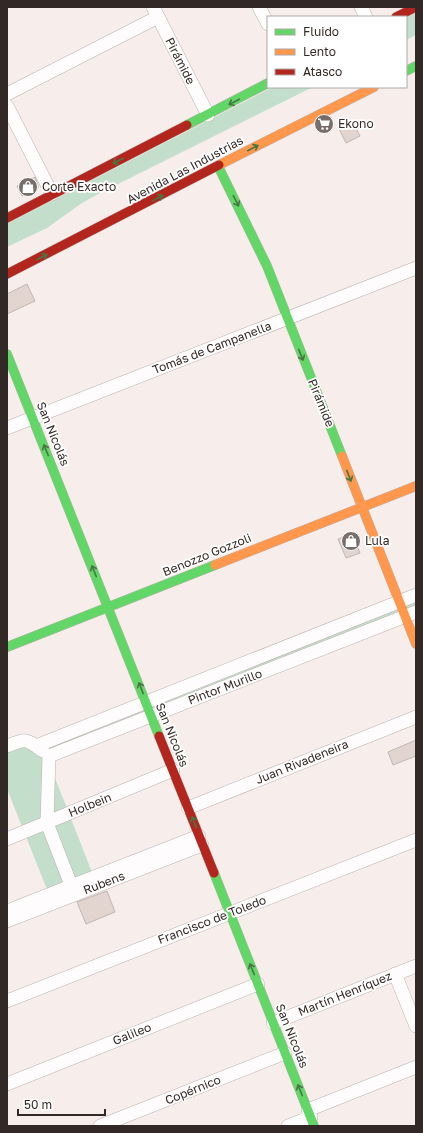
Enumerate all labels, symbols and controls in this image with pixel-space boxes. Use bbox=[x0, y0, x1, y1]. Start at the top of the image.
legend bbox=[267, 16, 407, 88]
text: Fluido bbox=[303, 24, 339, 39]
street label: Pirámide bbox=[162, 35, 199, 87]
text: Lento bbox=[303, 44, 336, 59]
text: Atasco bbox=[303, 64, 342, 79]
one-way arrow bbox=[228, 98, 240, 106]
supermarket icon: Ekono bbox=[313, 113, 335, 135]
place label: Ekono bbox=[338, 116, 374, 131]
street label: Avenida Las Industrias bbox=[124, 133, 246, 207]
one-way arrow bbox=[246, 143, 258, 151]
one-way arrow bbox=[112, 158, 124, 165]
shop icon: Corte Exacto bbox=[17, 176, 39, 198]
place label: Corte Exacto bbox=[42, 179, 116, 194]
one-way arrow bbox=[152, 194, 164, 201]
one-way arrow bbox=[233, 194, 240, 206]
one-way arrow bbox=[36, 253, 48, 260]
street label: Tomás de Campanella bbox=[150, 318, 273, 377]
one-way arrow bbox=[298, 349, 306, 361]
street label: Pirámide bbox=[305, 377, 338, 429]
street label: San Nicolás bbox=[34, 400, 73, 468]
one-way arrow bbox=[42, 445, 50, 457]
one-way arrow bbox=[346, 470, 354, 482]
street label: Benozzo Gozzoli bbox=[160, 530, 253, 579]
shop icon: Lula bbox=[340, 530, 362, 552]
place label: Lula bbox=[365, 533, 389, 548]
one-way arrow bbox=[90, 565, 98, 577]
street label: Pintor Murillo bbox=[186, 666, 264, 708]
one-way arrow bbox=[136, 683, 144, 695]
street label: San Nicolás bbox=[153, 701, 192, 769]
street label: Juan Rivadeneira bbox=[253, 736, 350, 787]
street label: Holbein bbox=[66, 789, 114, 820]
one-way arrow bbox=[189, 817, 197, 829]
street label: Rubens bbox=[81, 868, 127, 897]
street label: Francisco de Toledo bbox=[156, 892, 268, 947]
one-way arrow bbox=[248, 963, 255, 975]
street label: Martín Henríquez bbox=[296, 968, 394, 1019]
street label: San Nicolás bbox=[273, 1002, 312, 1070]
street label: Galileo bbox=[110, 1019, 153, 1048]
street label: Copérnico bbox=[163, 1072, 223, 1107]
one-way arrow bbox=[295, 1084, 303, 1096]
scale bar bbox=[18, 1091, 105, 1117]
text: 50 m bbox=[24, 1097, 52, 1112]

